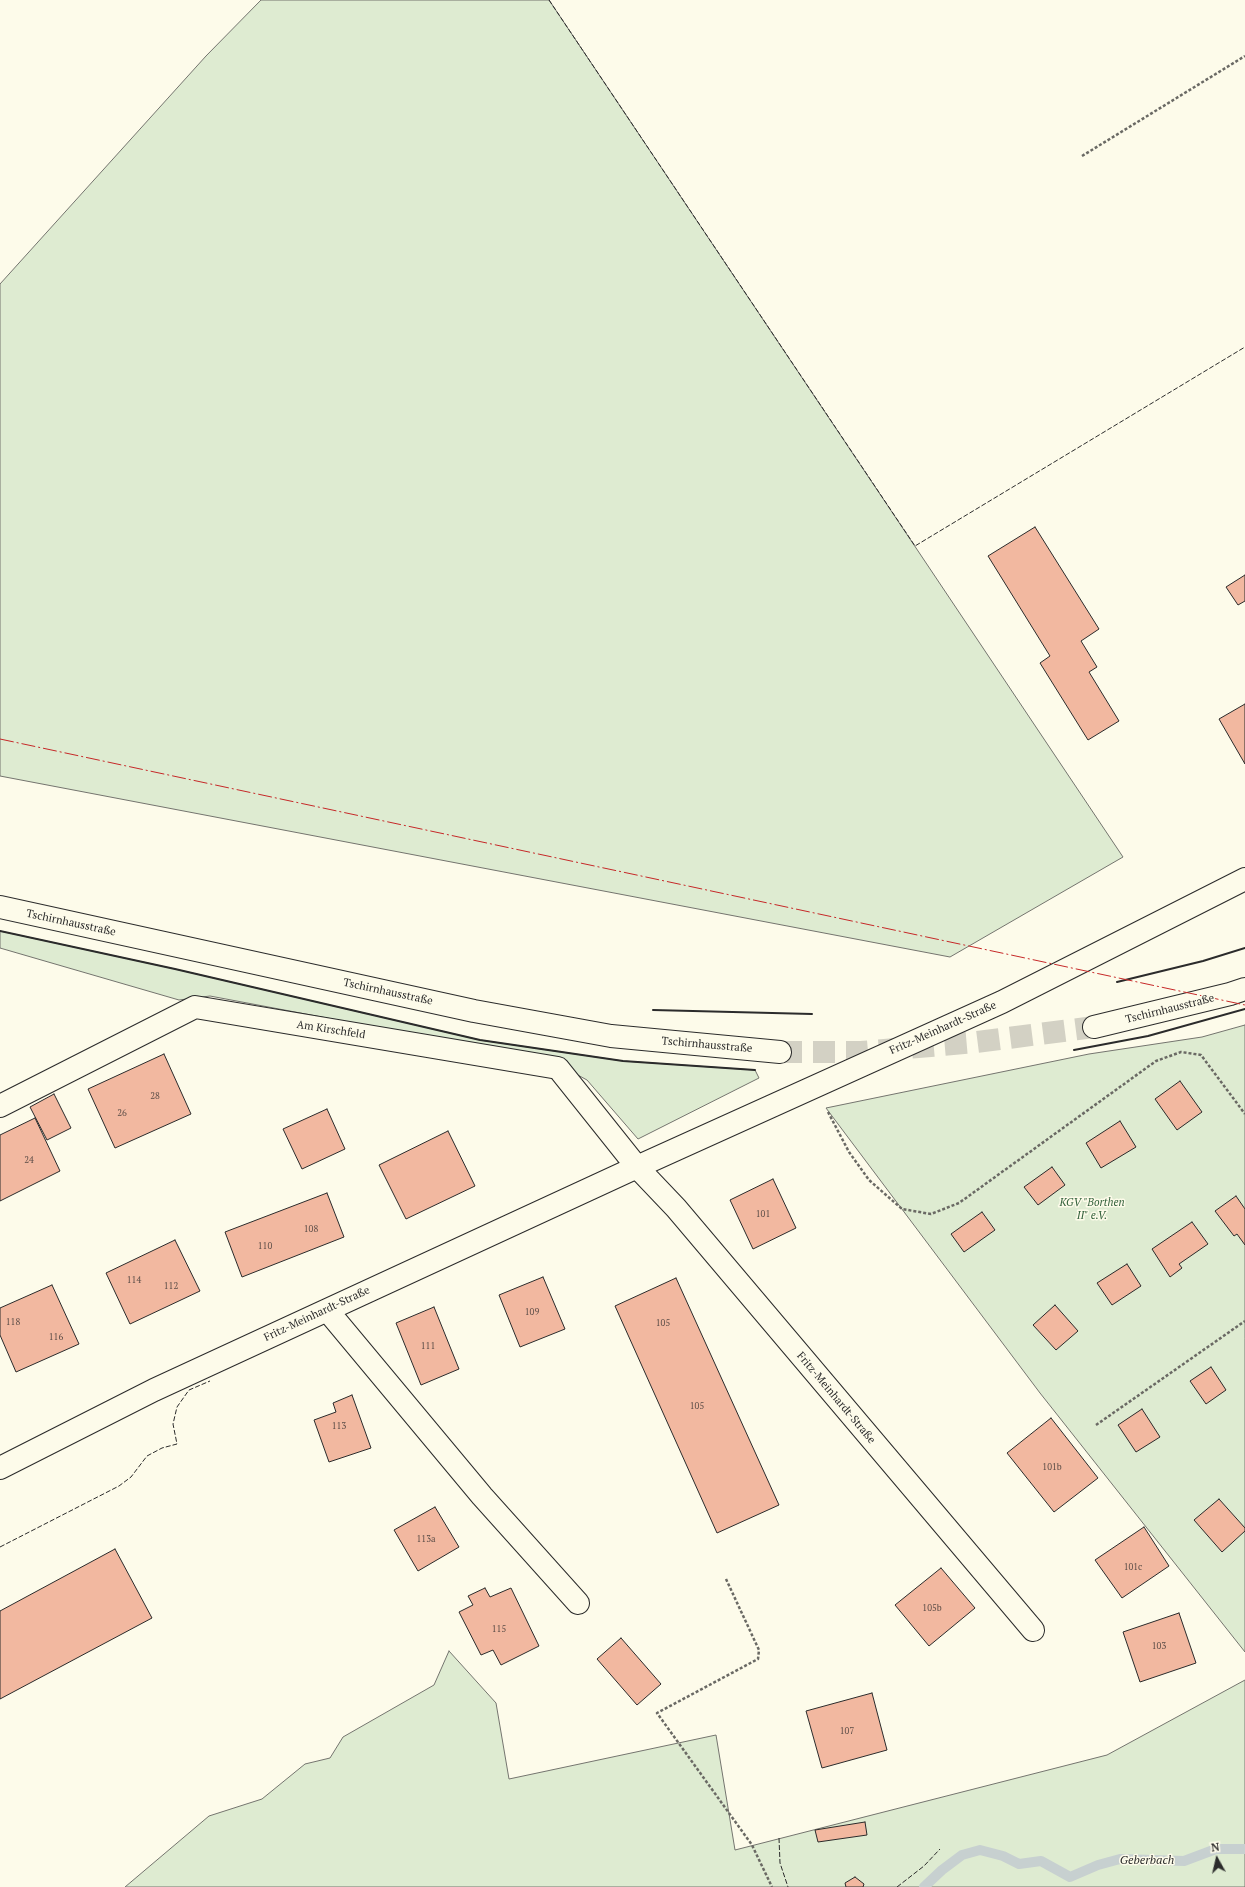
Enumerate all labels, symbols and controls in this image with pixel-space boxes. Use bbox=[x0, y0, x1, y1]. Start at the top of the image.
street label: Tschirnhausstraße bbox=[25, 907, 117, 939]
street label: Tschirnhausstraße bbox=[342, 976, 434, 1008]
street label: Tschirnhausstraße bbox=[1124, 992, 1216, 1026]
street label: Fritz-Meinhardt-Straße bbox=[888, 999, 998, 1057]
street label: Am Kirschfeld bbox=[296, 1018, 366, 1042]
street label: Tschirnhausstraße bbox=[661, 1034, 753, 1056]
house number: 28 bbox=[150, 1091, 160, 1101]
house number: 26 bbox=[117, 1108, 127, 1118]
house number: 24 bbox=[24, 1155, 34, 1165]
park label: KGV "Borthen II" e.V. bbox=[1059, 1196, 1125, 1222]
house number: 101 bbox=[756, 1209, 770, 1219]
house number: 108 bbox=[304, 1224, 318, 1234]
house number: 110 bbox=[258, 1241, 272, 1251]
house number: 114 bbox=[127, 1275, 141, 1285]
house number: 112 bbox=[164, 1281, 178, 1291]
street label: Fritz-Meinhardt-Straße bbox=[262, 1284, 372, 1344]
house number: 109 bbox=[525, 1307, 539, 1317]
house number: 118 bbox=[6, 1317, 20, 1327]
house number: 105 bbox=[656, 1318, 670, 1328]
house number: 116 bbox=[49, 1332, 63, 1342]
house number: 111 bbox=[421, 1341, 435, 1351]
street label: Fritz-Meinhardt-Straße bbox=[794, 1350, 878, 1446]
house number: 105 bbox=[690, 1401, 704, 1411]
house number: 113 bbox=[332, 1421, 346, 1431]
house number: 101b bbox=[1042, 1462, 1062, 1472]
house number: 113a bbox=[417, 1534, 435, 1544]
house number: 101c bbox=[1124, 1562, 1142, 1572]
house number: 105b bbox=[922, 1603, 942, 1613]
house number: 115 bbox=[492, 1624, 506, 1634]
house number: 103 bbox=[1152, 1641, 1166, 1651]
house number: 107 bbox=[840, 1726, 854, 1736]
north arrow bbox=[1197, 1839, 1237, 1879]
text: N bbox=[1210, 1840, 1220, 1855]
water label: Geberbach bbox=[1120, 1854, 1174, 1868]

